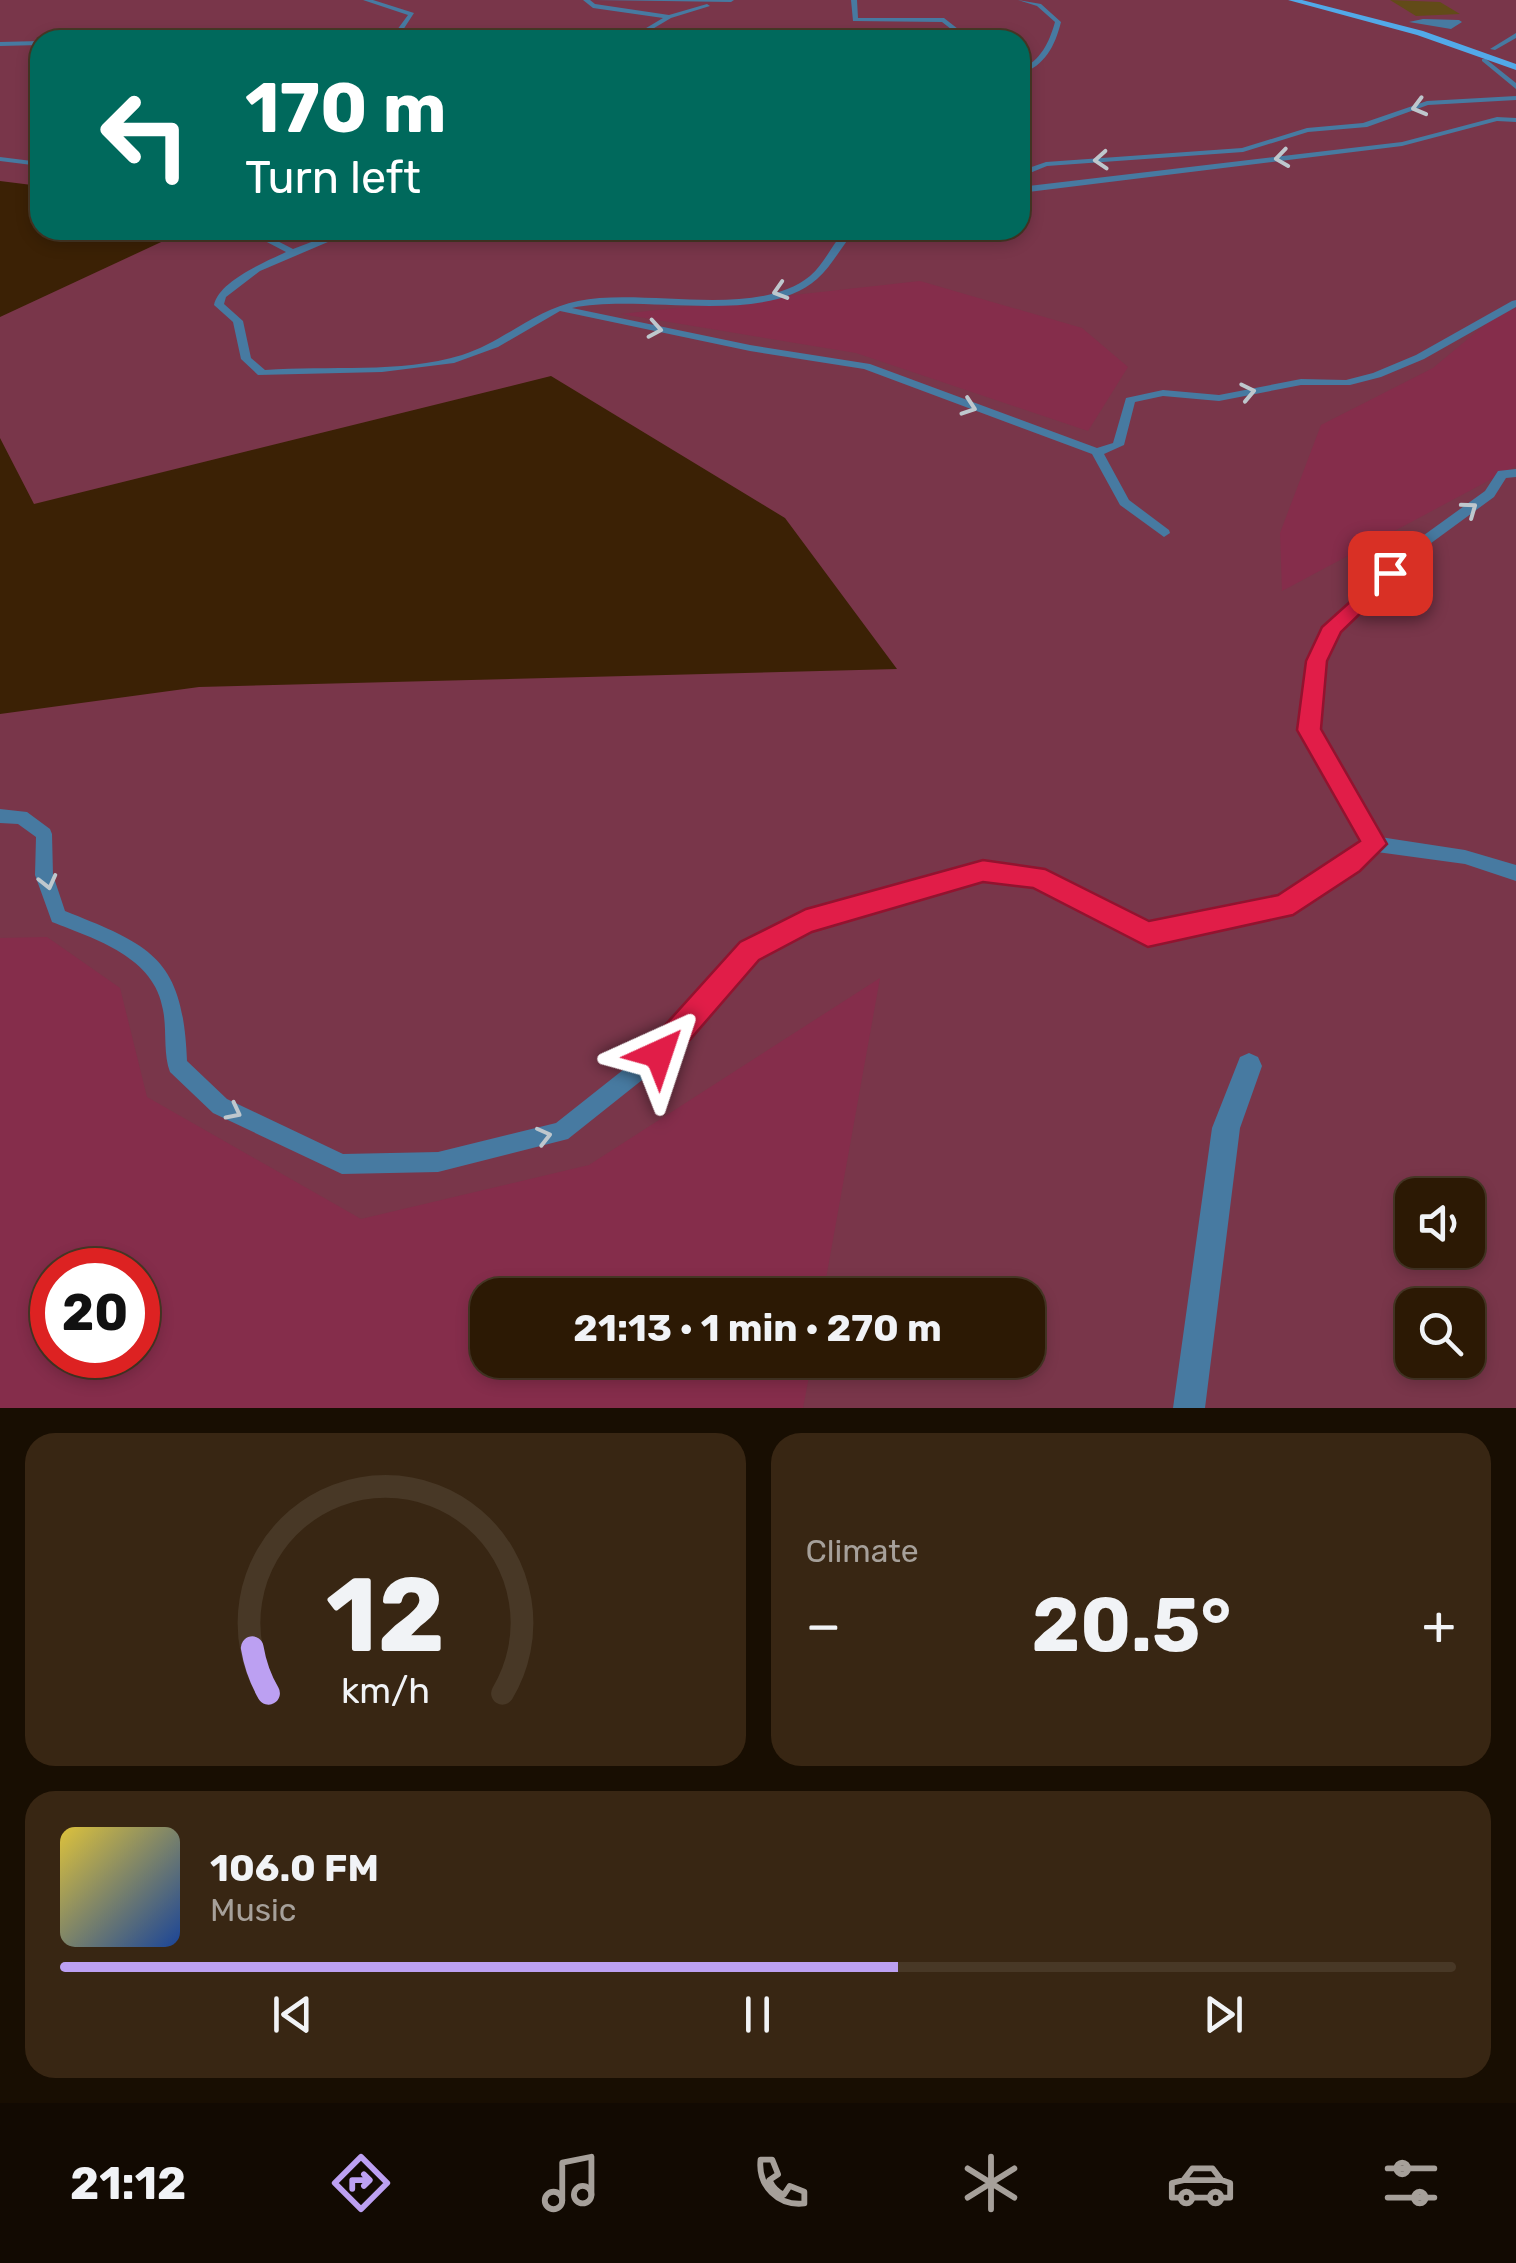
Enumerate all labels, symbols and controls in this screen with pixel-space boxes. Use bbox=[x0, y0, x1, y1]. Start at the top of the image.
text: 170 m bbox=[245, 67, 447, 150]
icon: left bbox=[80, 70, 210, 200]
one-way arrow bbox=[1411, 96, 1429, 117]
one-way arrow bbox=[1274, 146, 1291, 167]
one-way arrow bbox=[1093, 149, 1109, 170]
text: Turn left bbox=[245, 151, 421, 204]
one-way arrow bbox=[772, 280, 789, 300]
one-way arrow bbox=[647, 318, 664, 339]
one-way arrow bbox=[1239, 383, 1256, 404]
one-way arrow bbox=[960, 395, 977, 415]
one-way arrow bbox=[1458, 503, 1477, 521]
pin bbox=[1348, 531, 1433, 616]
icon: arrive bbox=[1363, 546, 1418, 601]
one-way arrow bbox=[36, 873, 57, 890]
position arrow bbox=[607, 1002, 711, 1106]
one-way arrow bbox=[224, 1100, 242, 1119]
one-way arrow bbox=[535, 1127, 552, 1148]
map controls bbox=[1395, 1178, 1485, 1378]
button: sound bbox=[1395, 1178, 1485, 1268]
speed limit sign: 20 bbox=[30, 1248, 160, 1378]
button: search bbox=[1395, 1288, 1485, 1378]
text: 21:13 · 1 min · 270 m bbox=[573, 1305, 942, 1351]
text: Climate bbox=[806, 1532, 919, 1570]
text: 12 bbox=[326, 1554, 445, 1677]
text: 20.5° bbox=[1032, 1581, 1231, 1670]
text: − bbox=[806, 1593, 841, 1658]
text: + bbox=[1422, 1593, 1456, 1658]
text: km/h bbox=[341, 1670, 430, 1712]
text: 106.0 FM bbox=[210, 1845, 379, 1891]
text: Music bbox=[210, 1891, 296, 1929]
icon: previous bbox=[265, 1987, 320, 2042]
icon: pause bbox=[730, 1987, 785, 2042]
icon: next bbox=[1196, 1987, 1251, 2042]
icon: directions bbox=[326, 2148, 396, 2218]
icon: music bbox=[536, 2148, 606, 2218]
icon: phone bbox=[746, 2148, 816, 2218]
icon: climate bbox=[956, 2148, 1026, 2218]
icon: car bbox=[1166, 2148, 1236, 2218]
icon: filters bbox=[1376, 2148, 1446, 2218]
text: 21:12 bbox=[70, 2157, 186, 2210]

